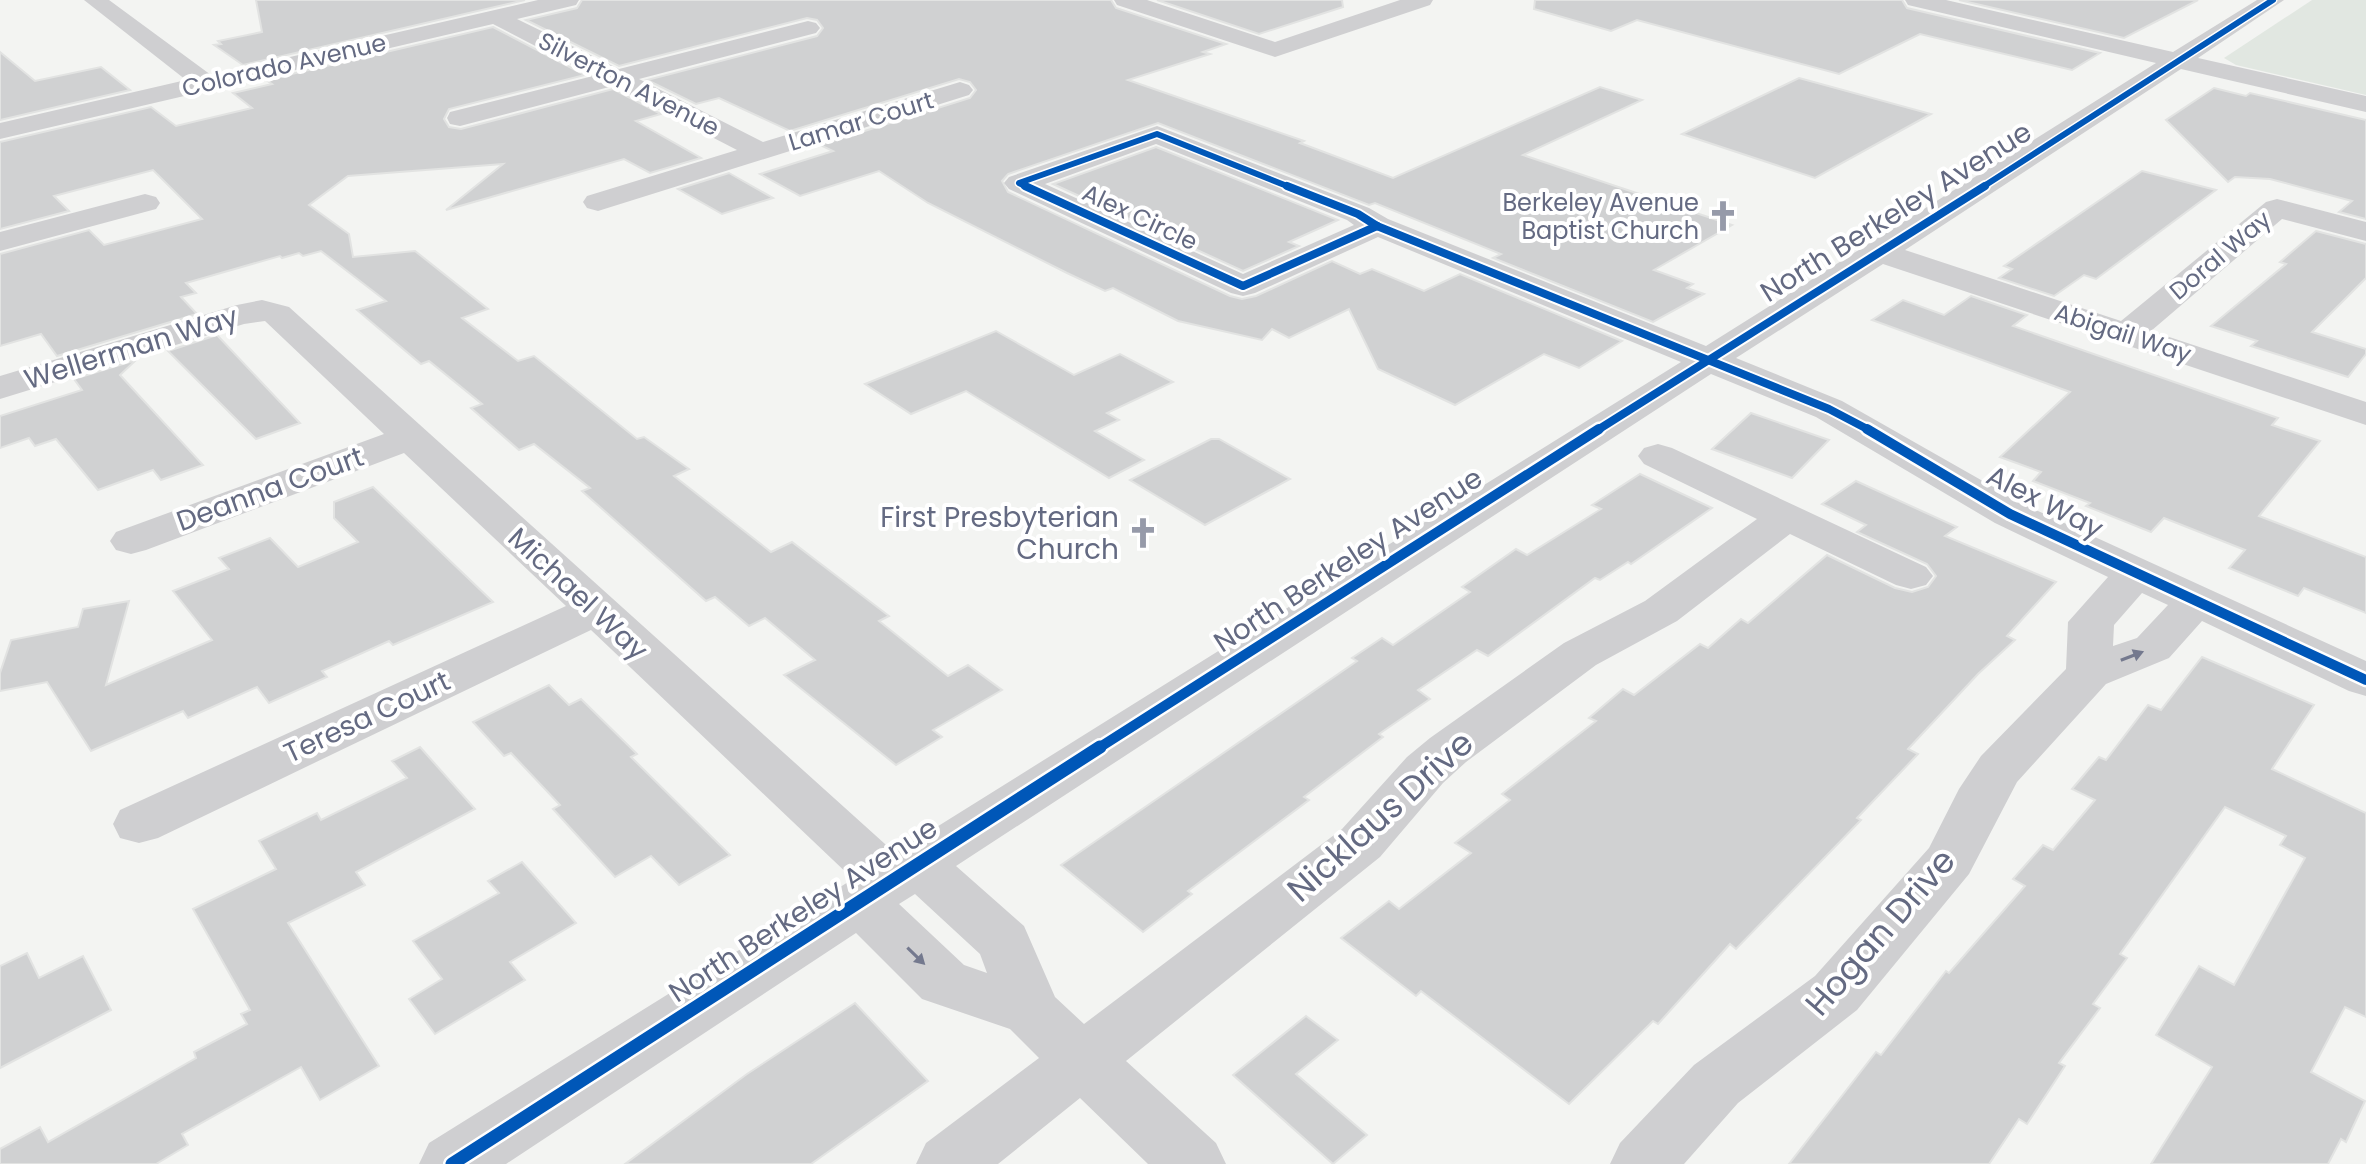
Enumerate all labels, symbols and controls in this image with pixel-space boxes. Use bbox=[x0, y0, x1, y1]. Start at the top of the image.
street label: Silverton Avenue bbox=[533, 24, 725, 144]
street label: Colorado Avenue bbox=[179, 25, 389, 105]
street label: Lamar Court bbox=[785, 83, 937, 159]
street label: North Berkeley Avenue bbox=[1753, 113, 2039, 311]
street label: Alex Circle bbox=[1077, 176, 1203, 258]
place label: Berkeley Avenue Baptist Church bbox=[1502, 186, 1699, 247]
church icon: Berkeley Avenue Baptist Church bbox=[1706, 199, 1740, 233]
street label: Doral Way bbox=[2162, 203, 2278, 307]
street label: Abigail Way bbox=[2050, 295, 2196, 371]
street label: Wellerman Way bbox=[19, 297, 243, 399]
street label: Deanna Court bbox=[171, 437, 369, 541]
street label: Alex Way bbox=[1980, 456, 2110, 548]
street label: North Berkeley Avenue bbox=[1206, 458, 1490, 662]
place label: First Presbyterian Church bbox=[880, 498, 1119, 569]
church icon: First Presbyterian Church bbox=[1126, 516, 1160, 550]
street label: Michael Way bbox=[499, 519, 657, 669]
one-way arrow bbox=[2120, 649, 2144, 662]
street label: Teresa Court bbox=[277, 661, 457, 773]
street label: Nicklaus Drive bbox=[1276, 719, 1484, 913]
street label: North Berkeley Avenue bbox=[661, 808, 945, 1012]
street label: Hogan Drive bbox=[1794, 838, 1966, 1026]
one-way arrow bbox=[906, 947, 925, 965]

